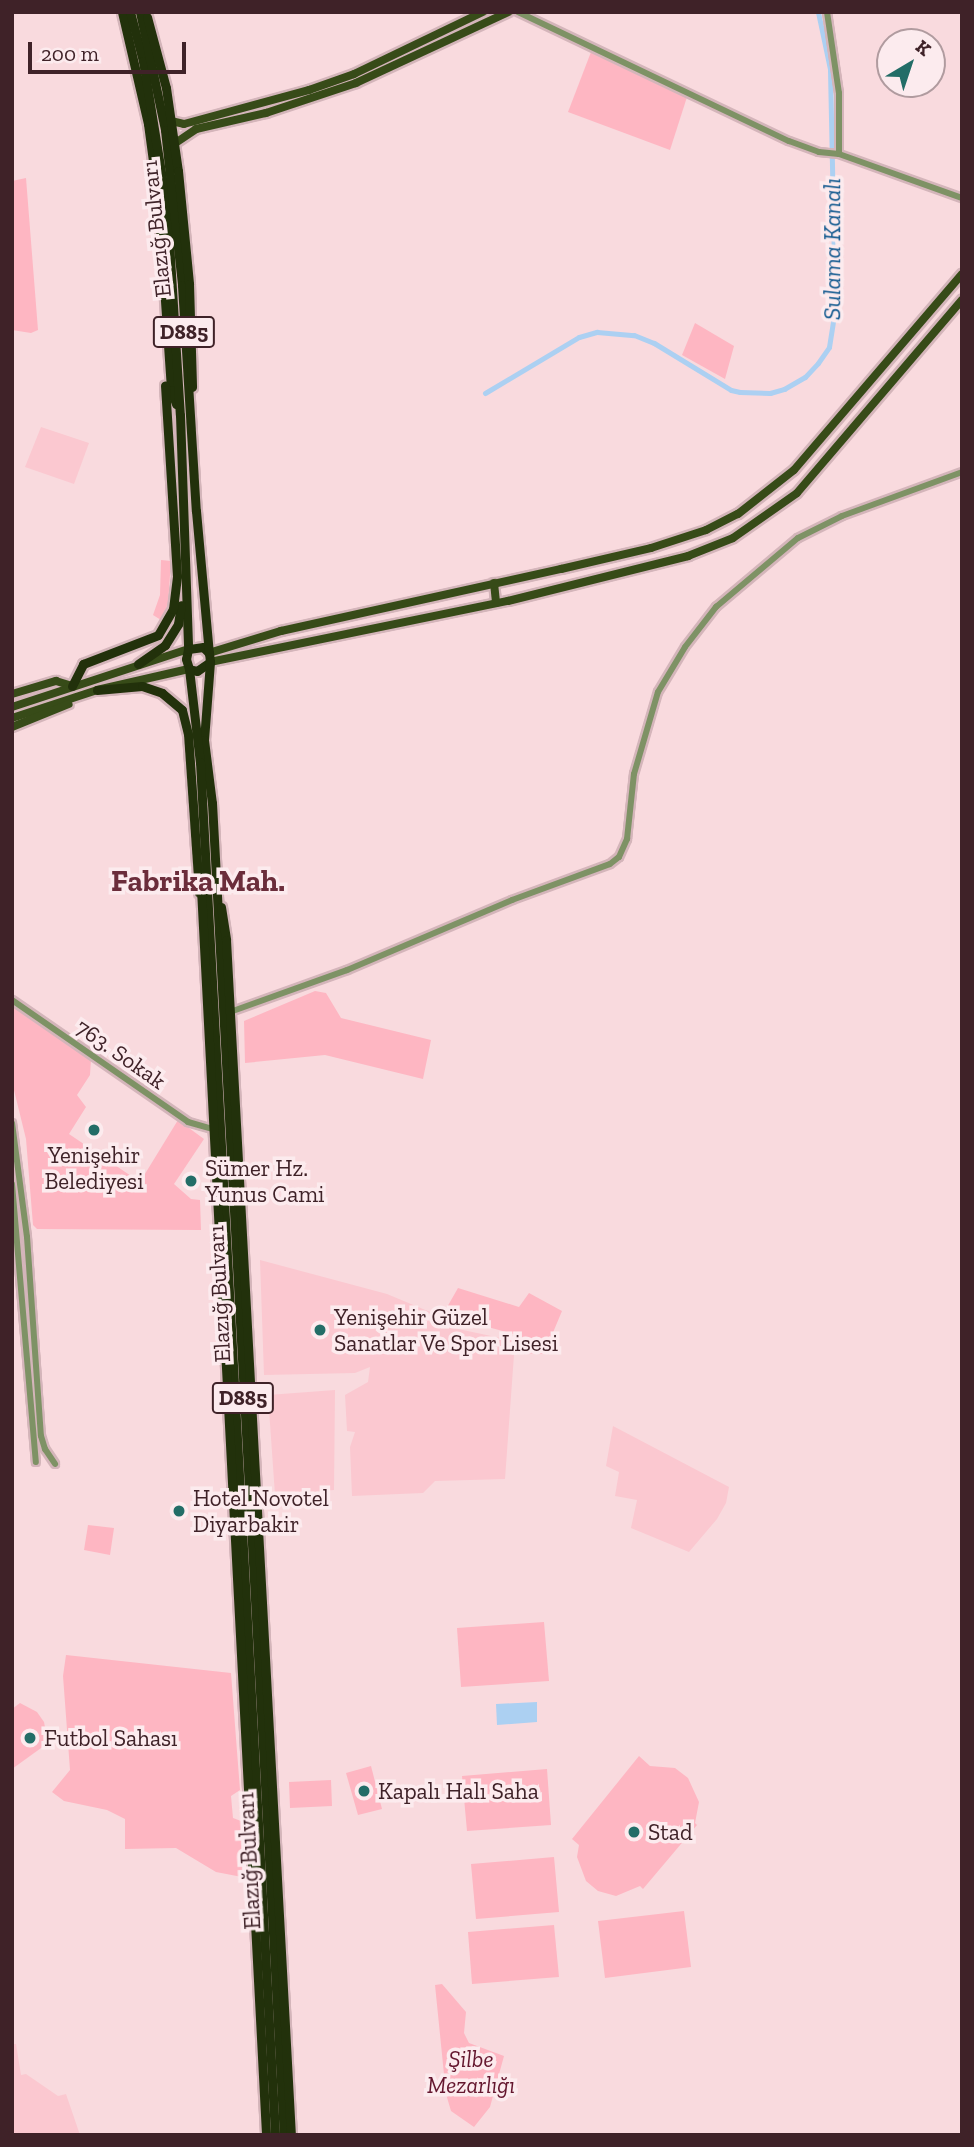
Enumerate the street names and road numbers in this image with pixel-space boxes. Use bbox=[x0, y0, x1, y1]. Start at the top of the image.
street label: Elazığ Bulvarı bbox=[135, 159, 177, 299]
road number: D885 bbox=[152, 314, 216, 350]
street label: 763. Sokak bbox=[71, 1013, 171, 1095]
street label: Elazığ Bulvarı bbox=[202, 1225, 236, 1363]
road number: D885 bbox=[212, 1380, 274, 1416]
street label: Elazığ Bulvarı bbox=[232, 1792, 266, 1930]

